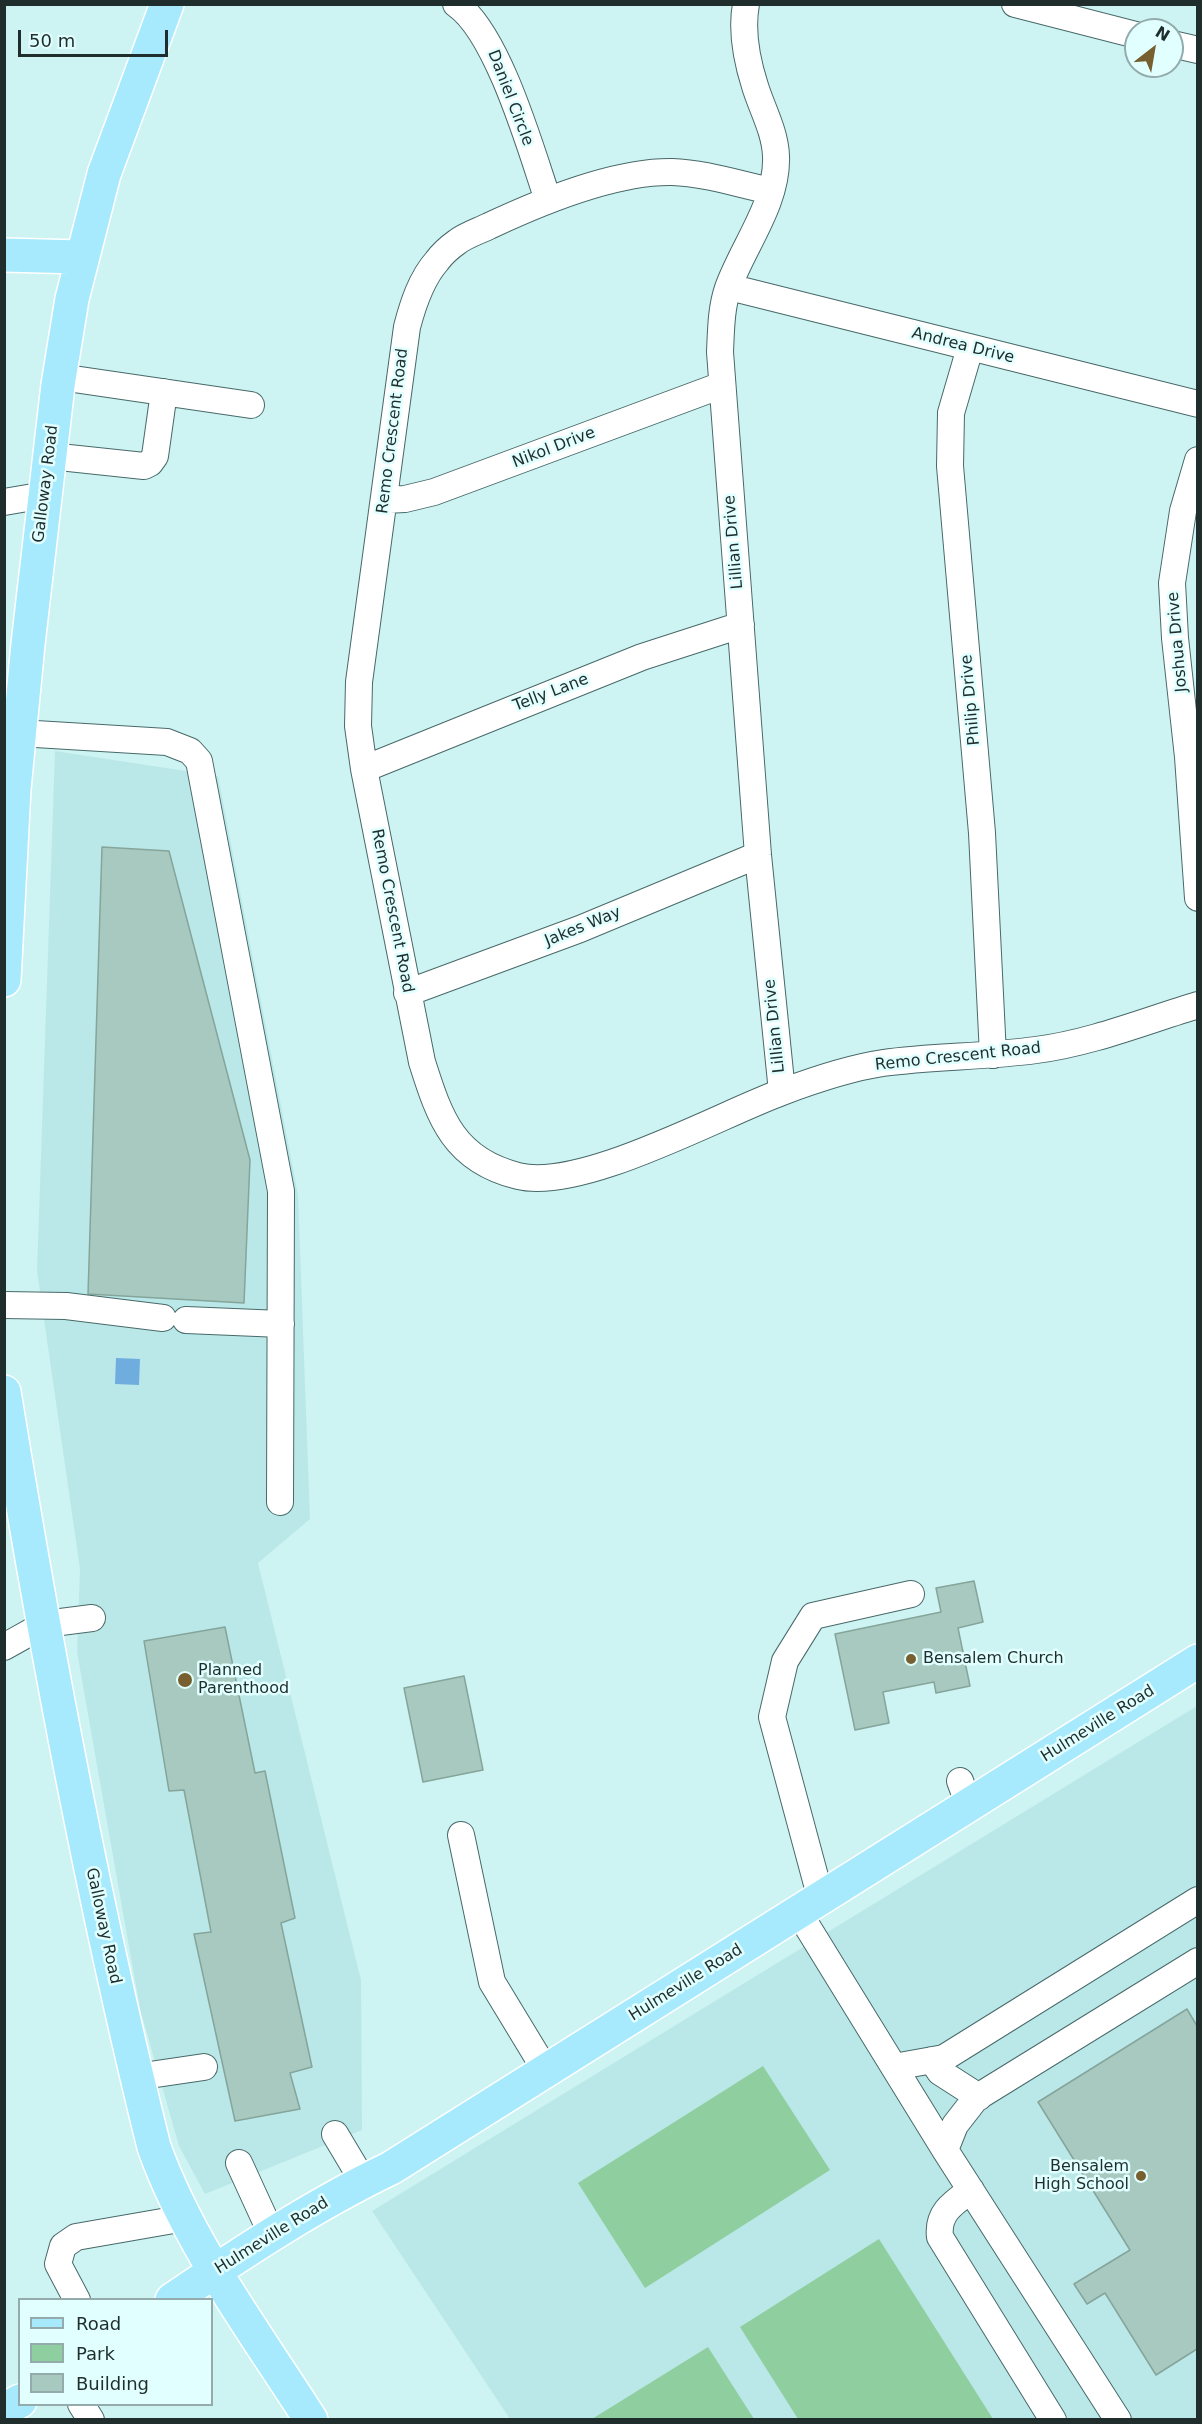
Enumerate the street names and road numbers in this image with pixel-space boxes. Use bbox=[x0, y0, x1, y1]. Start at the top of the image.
street label: Daniel Circle bbox=[483, 47, 537, 149]
street label: Andrea Drive bbox=[910, 324, 1016, 368]
street label: Remo Crescent Road bbox=[373, 347, 413, 515]
street label: Nikol Drive bbox=[510, 423, 598, 473]
street label: Galloway Road bbox=[29, 424, 63, 544]
street label: Lillian Drive bbox=[720, 494, 748, 590]
street label: Joshua Drive bbox=[1164, 591, 1192, 693]
street label: Philip Drive bbox=[957, 654, 985, 746]
street label: Telly Lane bbox=[511, 670, 591, 716]
street label: Remo Crescent Road bbox=[367, 827, 417, 995]
street label: Jakes Way bbox=[542, 903, 624, 951]
street label: Lillian Drive bbox=[761, 978, 789, 1074]
street label: Remo Crescent Road bbox=[874, 1039, 1042, 1075]
street label: Hulmeville Road bbox=[1038, 1681, 1158, 1767]
street label: Galloway Road bbox=[81, 1866, 125, 1986]
street label: Hulmeville Road bbox=[626, 1940, 746, 2026]
street label: Hulmeville Road bbox=[212, 2193, 332, 2279]

